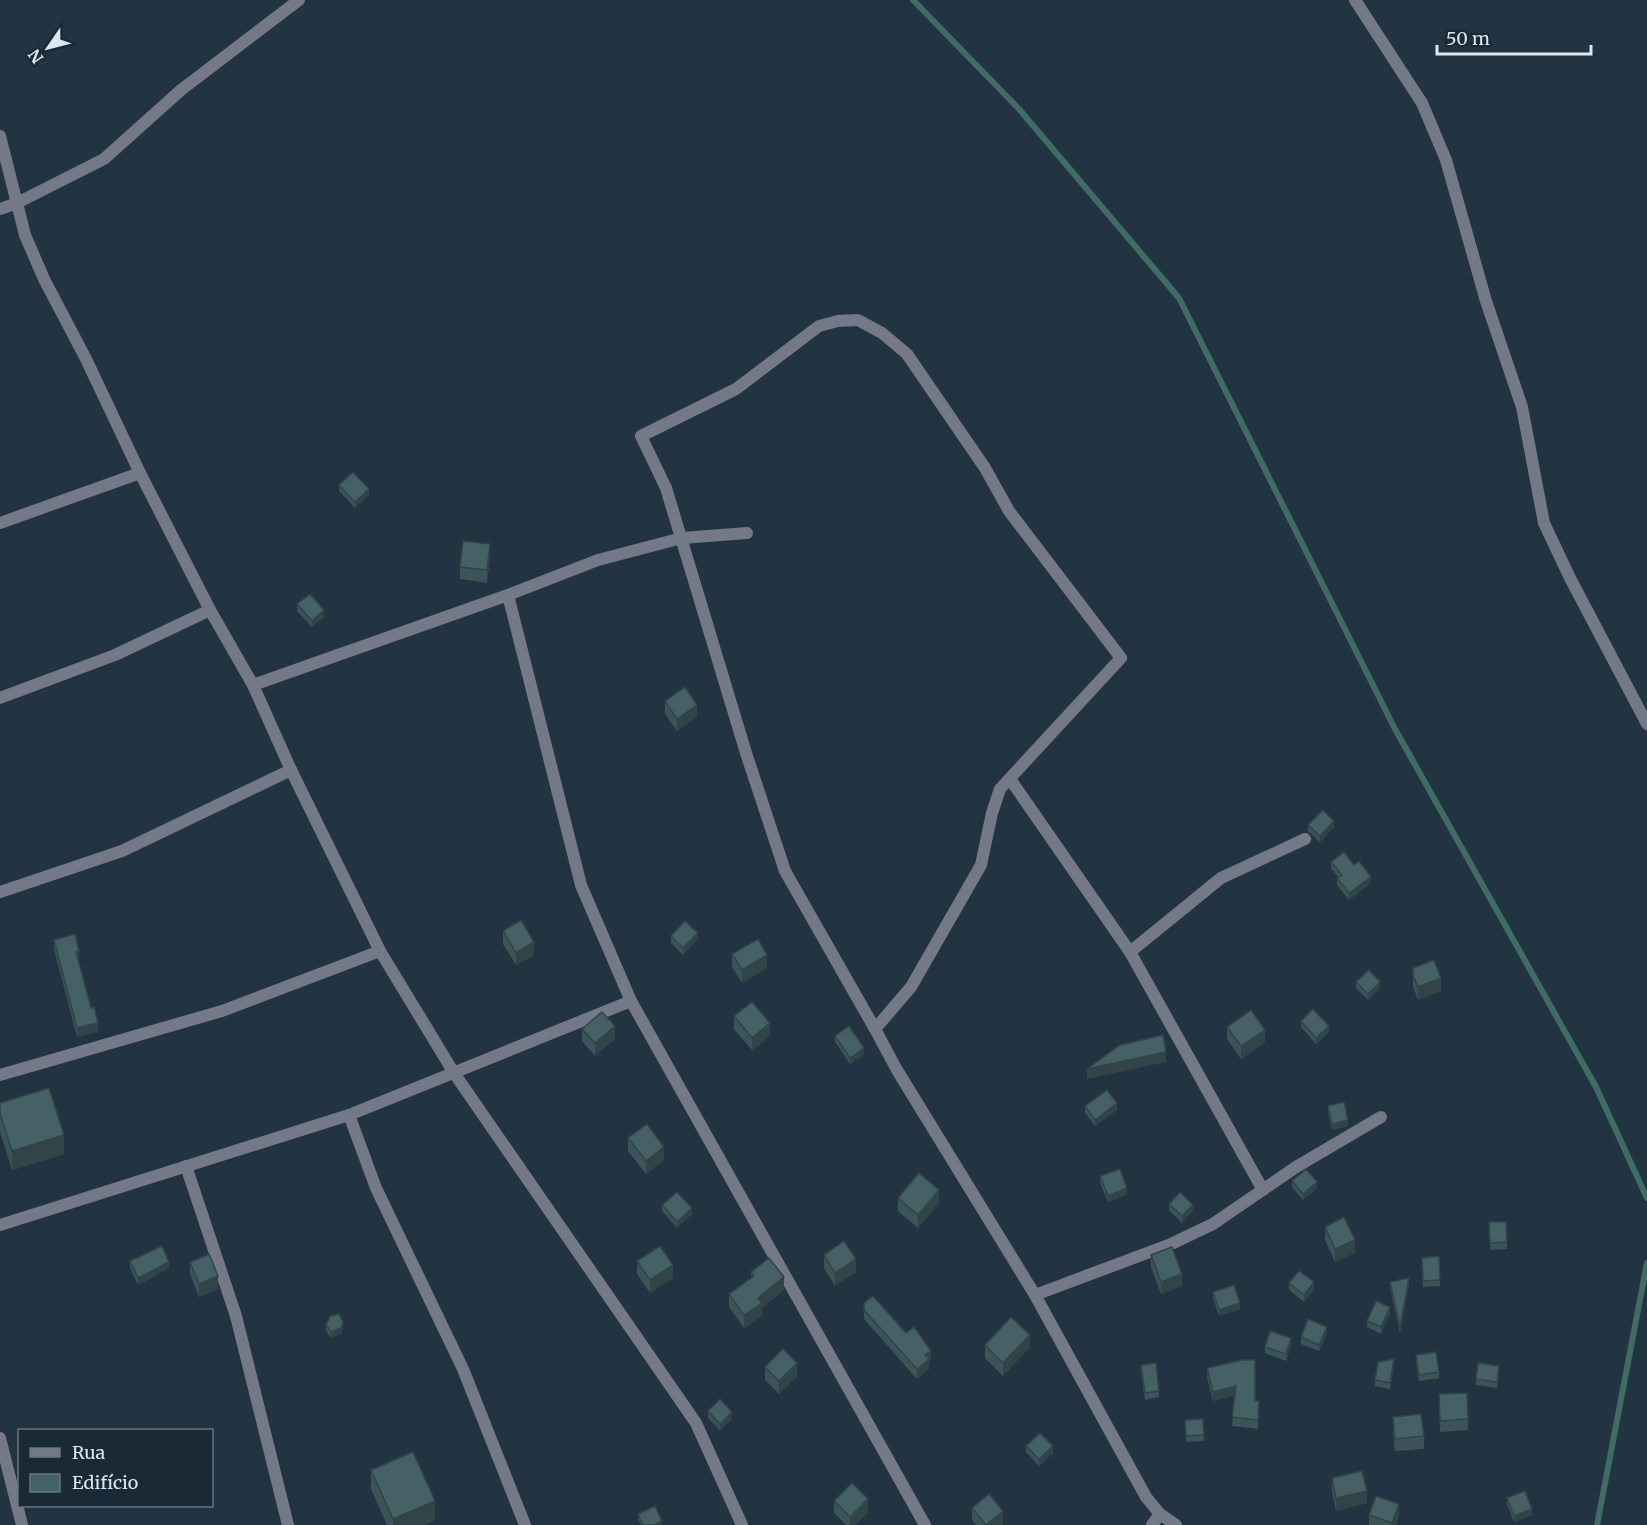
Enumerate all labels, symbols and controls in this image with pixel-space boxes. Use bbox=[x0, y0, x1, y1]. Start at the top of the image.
north arrow bbox=[18, 18, 78, 78]
scale bar bbox=[1437, 18, 1592, 56]
text: 50 m bbox=[1446, 27, 1490, 50]
text: N bbox=[24, 45, 48, 68]
legend bbox=[18, 1429, 213, 1507]
text: Rua bbox=[72, 1441, 106, 1464]
text: Edifício bbox=[72, 1471, 138, 1494]

